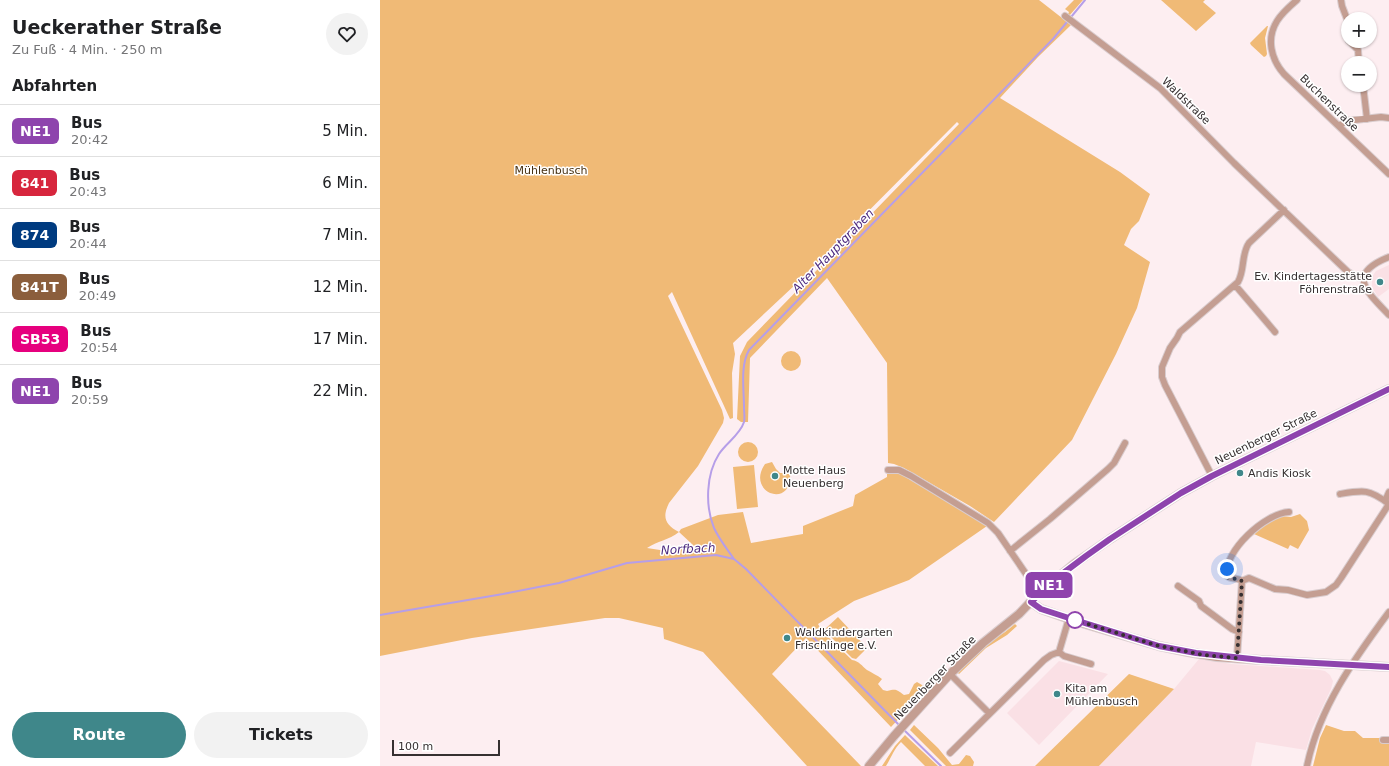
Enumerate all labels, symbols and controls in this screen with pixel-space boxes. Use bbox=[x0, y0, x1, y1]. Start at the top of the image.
map controls bbox=[1341, 12, 1377, 92]
button: + bbox=[1341, 12, 1377, 48]
button: heart bbox=[326, 13, 368, 55]
text: Ueckerather Straße bbox=[12, 16, 222, 38]
text: Zu Fuß · 4 Min. · 250 m bbox=[12, 42, 162, 57]
button: − bbox=[1341, 56, 1377, 92]
street label: Buchenstraße bbox=[1297, 72, 1361, 134]
street label: Waldstraße bbox=[1159, 75, 1213, 127]
text: Abfahrten bbox=[12, 77, 97, 95]
text: Bus bbox=[71, 114, 102, 132]
text: 5 Min. bbox=[322, 122, 368, 140]
text: NE1 bbox=[20, 123, 51, 139]
text: 20:42 bbox=[71, 132, 109, 147]
park label: Mühlenbusch bbox=[515, 164, 587, 177]
text: Bus bbox=[69, 166, 100, 184]
text: 6 Min. bbox=[322, 174, 368, 192]
text: 841 bbox=[20, 175, 49, 191]
text: 20:43 bbox=[69, 184, 107, 199]
water label: Alter Hauptgraben bbox=[789, 206, 877, 297]
text: Bus bbox=[69, 218, 100, 236]
text: 7 Min. bbox=[322, 226, 368, 244]
text: 874 bbox=[20, 227, 49, 243]
text: 20:44 bbox=[69, 236, 107, 251]
text: Bus bbox=[79, 270, 110, 288]
place label: Ev. Kindertagesstätte Föhrenstraße bbox=[1254, 270, 1372, 296]
marker: Ev. Kindertagesstätte Föhrenstraße bbox=[1375, 277, 1385, 287]
text: 12 Min. bbox=[313, 278, 368, 296]
text: 841T bbox=[20, 279, 59, 295]
text: 20:49 bbox=[79, 288, 116, 303]
text: Bus bbox=[80, 322, 111, 340]
text: 17 Min. bbox=[313, 330, 368, 348]
text: SB53 bbox=[20, 331, 60, 347]
text: 20:54 bbox=[80, 340, 118, 355]
text: Bus bbox=[71, 374, 102, 392]
text: 22 Min. bbox=[313, 382, 368, 400]
text: NE1 bbox=[20, 383, 51, 399]
text: 20:59 bbox=[71, 392, 109, 407]
street label: Neuenberger Straße bbox=[1213, 407, 1319, 467]
place label: Motte Haus Neuenberg bbox=[783, 464, 846, 490]
place label: Andis Kiosk bbox=[1248, 467, 1311, 480]
marker: Andis Kiosk bbox=[1235, 468, 1245, 478]
marker: Motte Haus Neuenberg bbox=[770, 471, 780, 481]
water label: Norfbach bbox=[660, 541, 716, 557]
your location bbox=[1217, 559, 1237, 579]
line badge: NE1 bbox=[1026, 572, 1072, 598]
text: NE1 bbox=[1033, 577, 1065, 593]
unlabelled marker bbox=[1066, 611, 1084, 629]
place label: Waldkindergarten Frischlinge e.V. bbox=[795, 626, 893, 652]
marker: Waldkindergarten Frischlinge e.V. bbox=[782, 633, 792, 643]
street label: Neuenberger Straße bbox=[891, 633, 979, 723]
place label: Kita am Mühlenbusch bbox=[1065, 682, 1138, 708]
marker: Kita am Mühlenbusch bbox=[1052, 689, 1062, 699]
button: Route bbox=[12, 712, 186, 758]
button: Tickets bbox=[194, 712, 368, 758]
scale bar bbox=[392, 738, 500, 757]
text: 100 m bbox=[398, 740, 433, 753]

